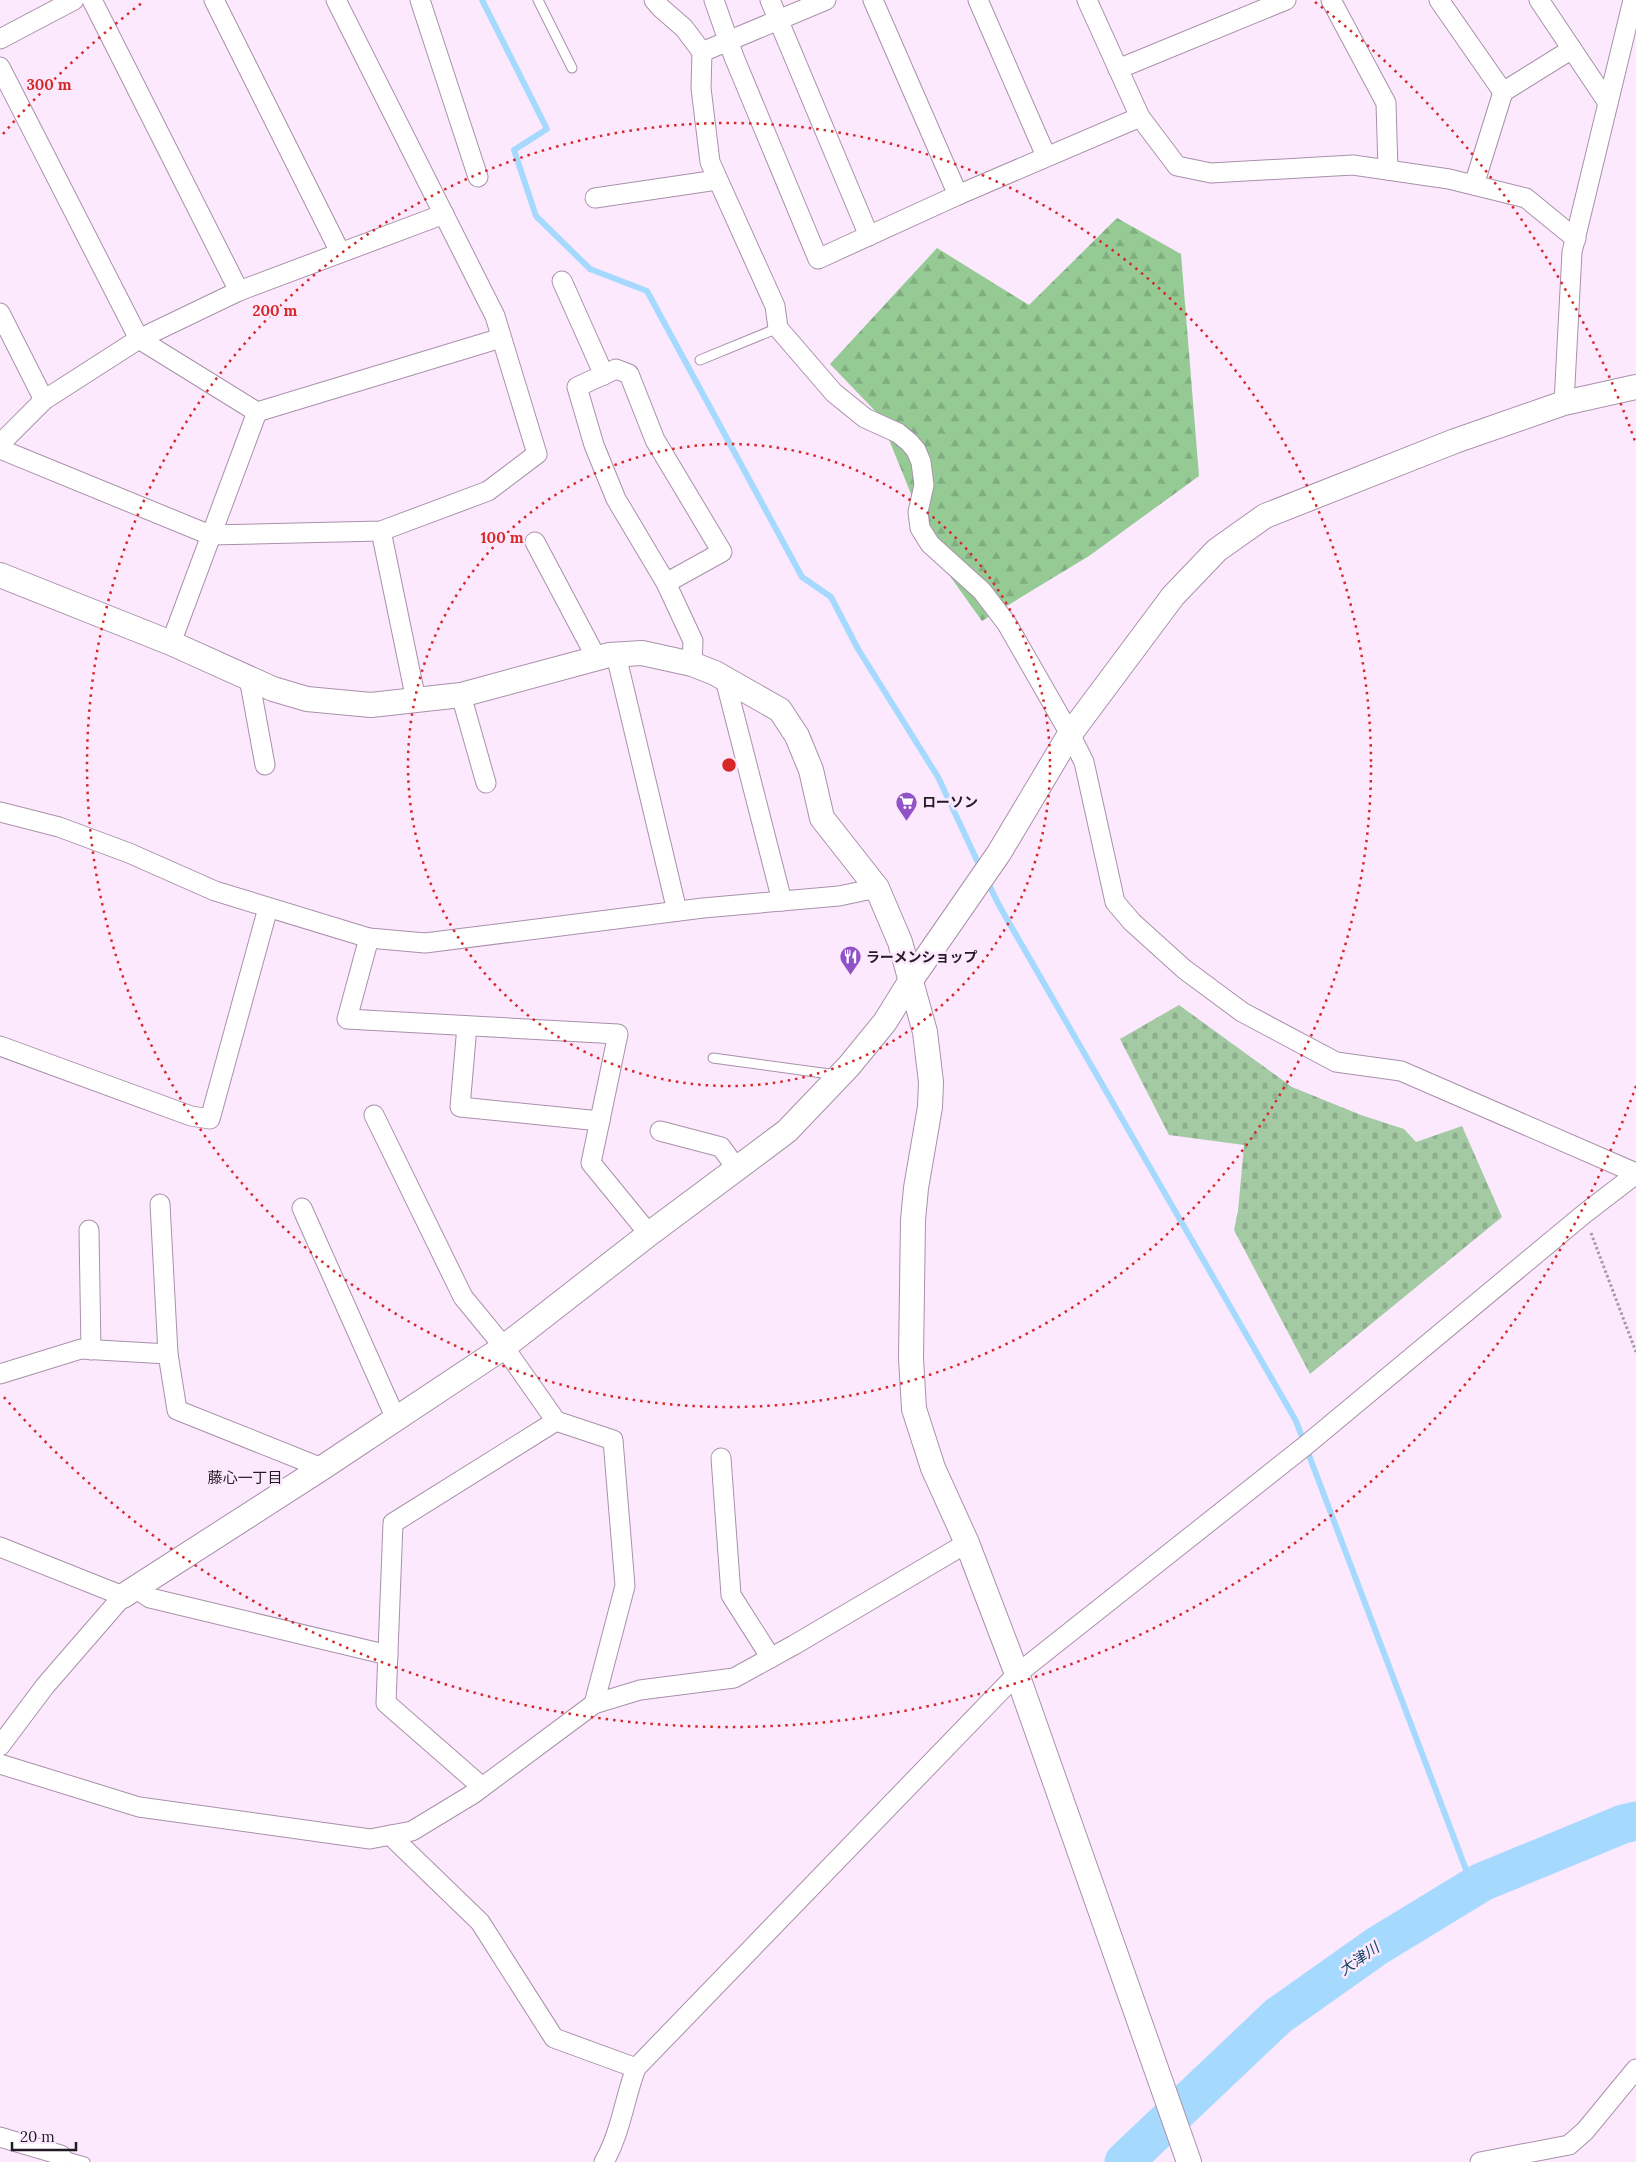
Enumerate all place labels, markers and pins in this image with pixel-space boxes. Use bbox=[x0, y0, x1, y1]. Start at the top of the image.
centre of rings bbox=[720, 756, 738, 774]
supermarket icon: ローソン bbox=[894, 790, 918, 821]
place label: ローソン bbox=[922, 793, 978, 811]
restaurant icon: ラーメンショップ bbox=[838, 945, 862, 976]
place label: ラーメンショップ bbox=[866, 948, 977, 966]

